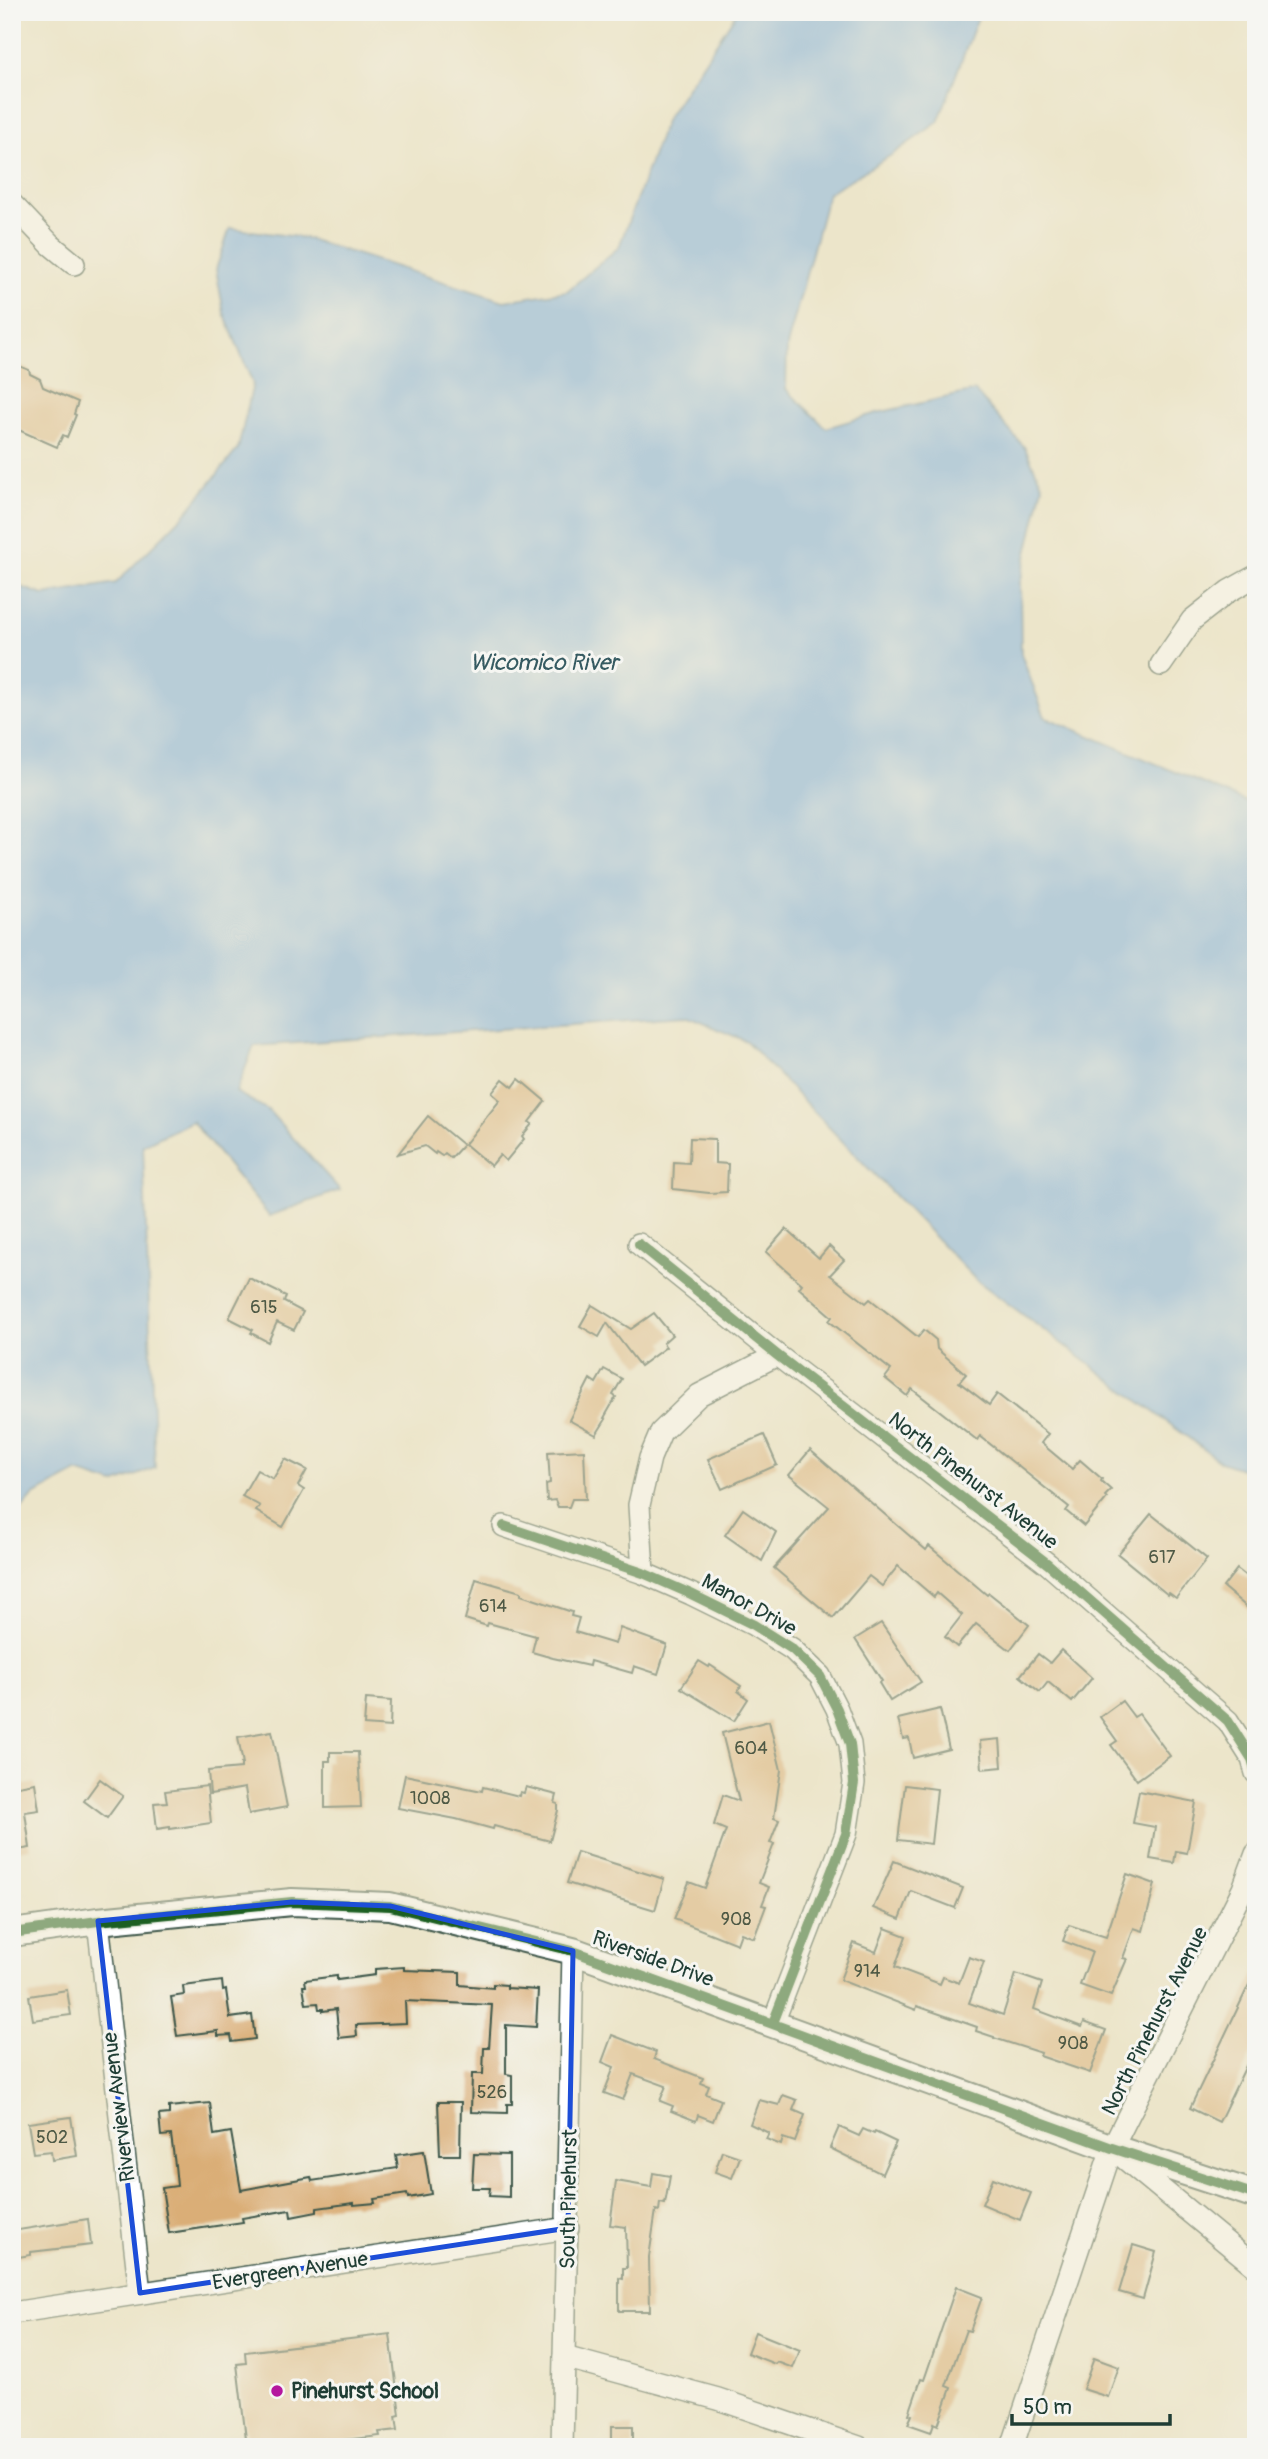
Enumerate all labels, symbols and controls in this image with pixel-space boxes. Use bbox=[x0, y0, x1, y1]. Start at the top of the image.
water label: Wicomico River bbox=[470, 648, 621, 677]
house number: 615 bbox=[250, 1296, 278, 1319]
street label: North Pinehurst Avenue bbox=[883, 1406, 1064, 1556]
house number: 617 bbox=[1148, 1546, 1176, 1569]
street label: Manor Drive bbox=[697, 1568, 802, 1643]
house number: 614 bbox=[479, 1595, 508, 1618]
house number: 604 bbox=[734, 1737, 768, 1760]
house number: 1008 bbox=[410, 1787, 450, 1810]
house number: 908 bbox=[721, 1908, 751, 1931]
street label: North Pinehurst Avenue bbox=[1096, 1922, 1215, 2120]
street label: Riverside Drive bbox=[589, 1925, 718, 1994]
house number: 914 bbox=[854, 1960, 881, 1983]
street label: Riverview Avenue bbox=[96, 2030, 142, 2183]
house number: 908 bbox=[1058, 2032, 1088, 2055]
house number: 526 bbox=[477, 2081, 507, 2104]
house number: 502 bbox=[36, 2126, 68, 2149]
street label: South Pinehurst bbox=[554, 2128, 584, 2269]
street label: Evergreen Avenue bbox=[210, 2245, 370, 2297]
place label: Pinehurst School bbox=[291, 2378, 439, 2405]
scale bar bbox=[1012, 2382, 1170, 2426]
marker: Pinehurst School bbox=[269, 2383, 285, 2399]
text: 50 m bbox=[1023, 2394, 1072, 2421]

